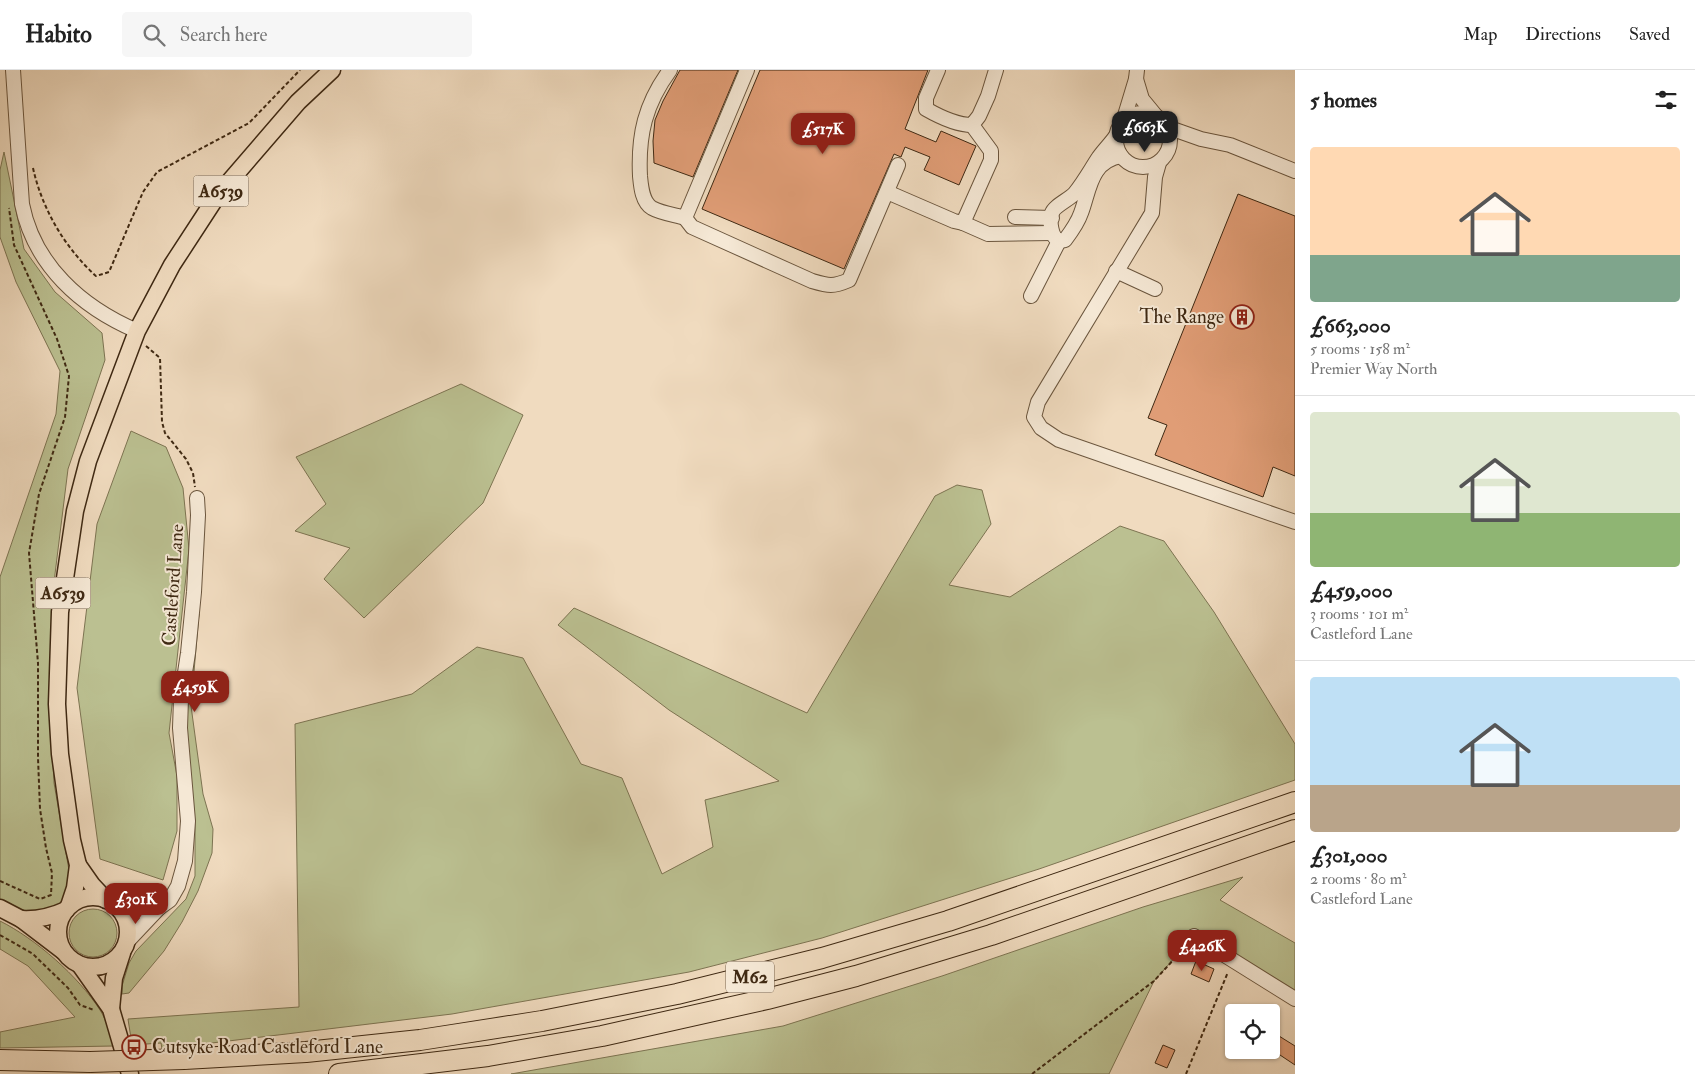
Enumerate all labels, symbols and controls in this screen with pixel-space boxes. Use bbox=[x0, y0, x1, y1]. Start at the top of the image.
search box bbox=[122, 12, 472, 57]
text: Habito bbox=[25, 19, 92, 50]
icon: search bbox=[140, 21, 168, 49]
text: Search here bbox=[180, 23, 268, 47]
text: Map bbox=[1464, 23, 1497, 46]
text: Directions bbox=[1525, 23, 1601, 46]
text: Saved bbox=[1629, 23, 1670, 46]
icon: filters bbox=[1652, 86, 1680, 114]
text: 5 homes bbox=[1310, 87, 1377, 114]
pin: £663K bbox=[1110, 111, 1180, 153]
pin: £517K bbox=[788, 112, 858, 155]
text: £663K bbox=[1123, 117, 1167, 137]
text: £517K bbox=[802, 119, 844, 139]
road number: A6539 bbox=[194, 175, 248, 206]
icon: home bbox=[1450, 179, 1540, 269]
building icon: The Range bbox=[1229, 304, 1255, 330]
place label: The Range bbox=[1139, 305, 1224, 329]
text: £663,000 bbox=[1310, 312, 1391, 339]
text: 5 rooms · 158 m² bbox=[1310, 339, 1410, 359]
text: Premier Way North bbox=[1310, 359, 1437, 379]
icon: home bbox=[1450, 445, 1540, 535]
street label: Castleford Lane bbox=[157, 523, 189, 647]
text: £459,000 bbox=[1310, 577, 1393, 604]
road number: A6539 bbox=[36, 578, 90, 608]
text: 3 rooms · 101 m² bbox=[1310, 604, 1408, 624]
text: Castleford Lane bbox=[1310, 624, 1413, 644]
pin: £459K bbox=[160, 670, 230, 713]
text: £459K bbox=[172, 677, 218, 697]
icon: home bbox=[1450, 710, 1540, 800]
text: £301,000 bbox=[1310, 842, 1388, 869]
text: 2 rooms · 80 m² bbox=[1310, 869, 1407, 889]
pin: £301K bbox=[101, 882, 171, 925]
text: £301K bbox=[115, 889, 157, 909]
text: Castleford Lane bbox=[1310, 889, 1413, 909]
pin: £426K bbox=[1167, 930, 1237, 972]
text: £426K bbox=[1179, 936, 1225, 956]
road number: M62 bbox=[726, 962, 774, 992]
map controls bbox=[1225, 1004, 1280, 1059]
button: locate bbox=[1225, 1004, 1280, 1059]
bus stop icon: Cutsyke Road Castleford Lane bbox=[121, 1034, 147, 1060]
place label: Cutsyke Road Castleford Lane bbox=[152, 1035, 383, 1059]

